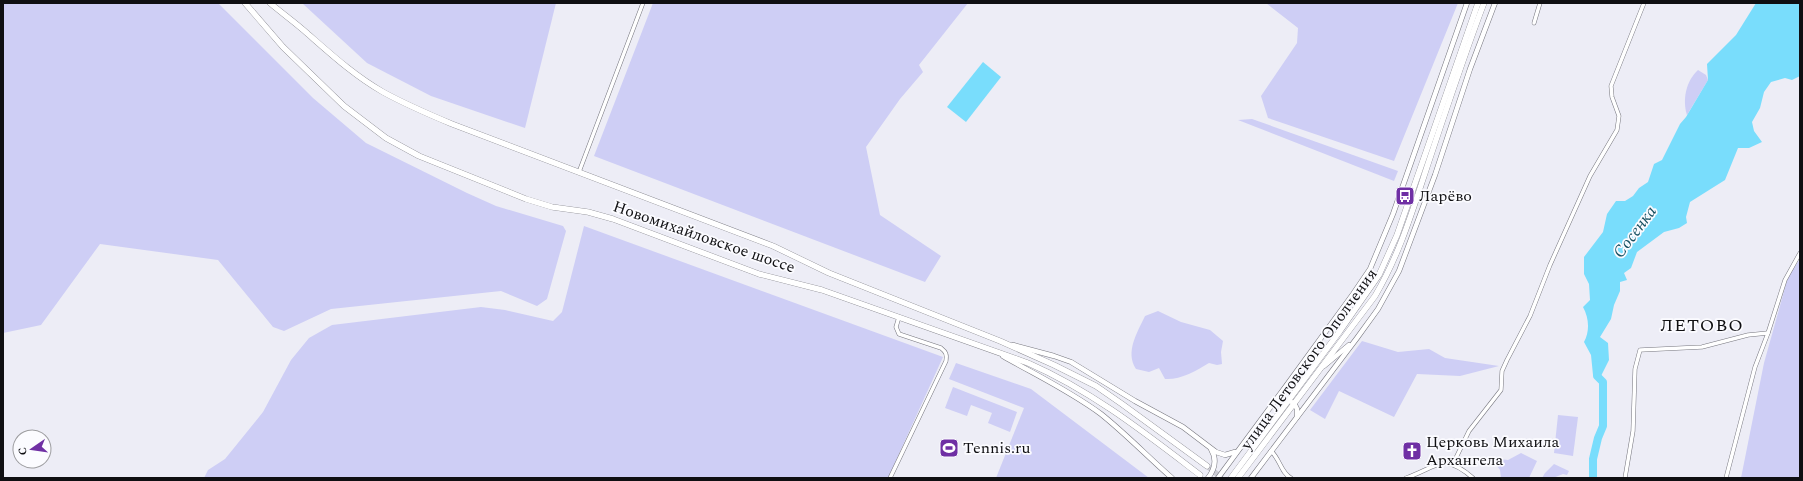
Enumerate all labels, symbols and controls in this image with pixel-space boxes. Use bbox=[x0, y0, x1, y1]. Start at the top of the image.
place label: Ларёво bbox=[1419, 184, 1472, 208]
bus stop icon: Ларёво bbox=[1394, 185, 1416, 207]
street label: Новомихайловское шоссе bbox=[610, 195, 798, 279]
water label: Сосенка bbox=[1607, 200, 1664, 264]
street label: улица Летовского Ополчения bbox=[1234, 263, 1383, 456]
district label: ЛЕТОВО bbox=[1660, 312, 1744, 339]
north arrow bbox=[12, 429, 52, 469]
place label: Церковь Михаила Архангела bbox=[1426, 430, 1560, 472]
place label: Tennis.ru bbox=[963, 436, 1030, 460]
sports icon: Tennis.ru bbox=[938, 437, 960, 459]
church icon: Церковь Михаила Архангела bbox=[1401, 440, 1423, 462]
text: С bbox=[14, 445, 32, 457]

